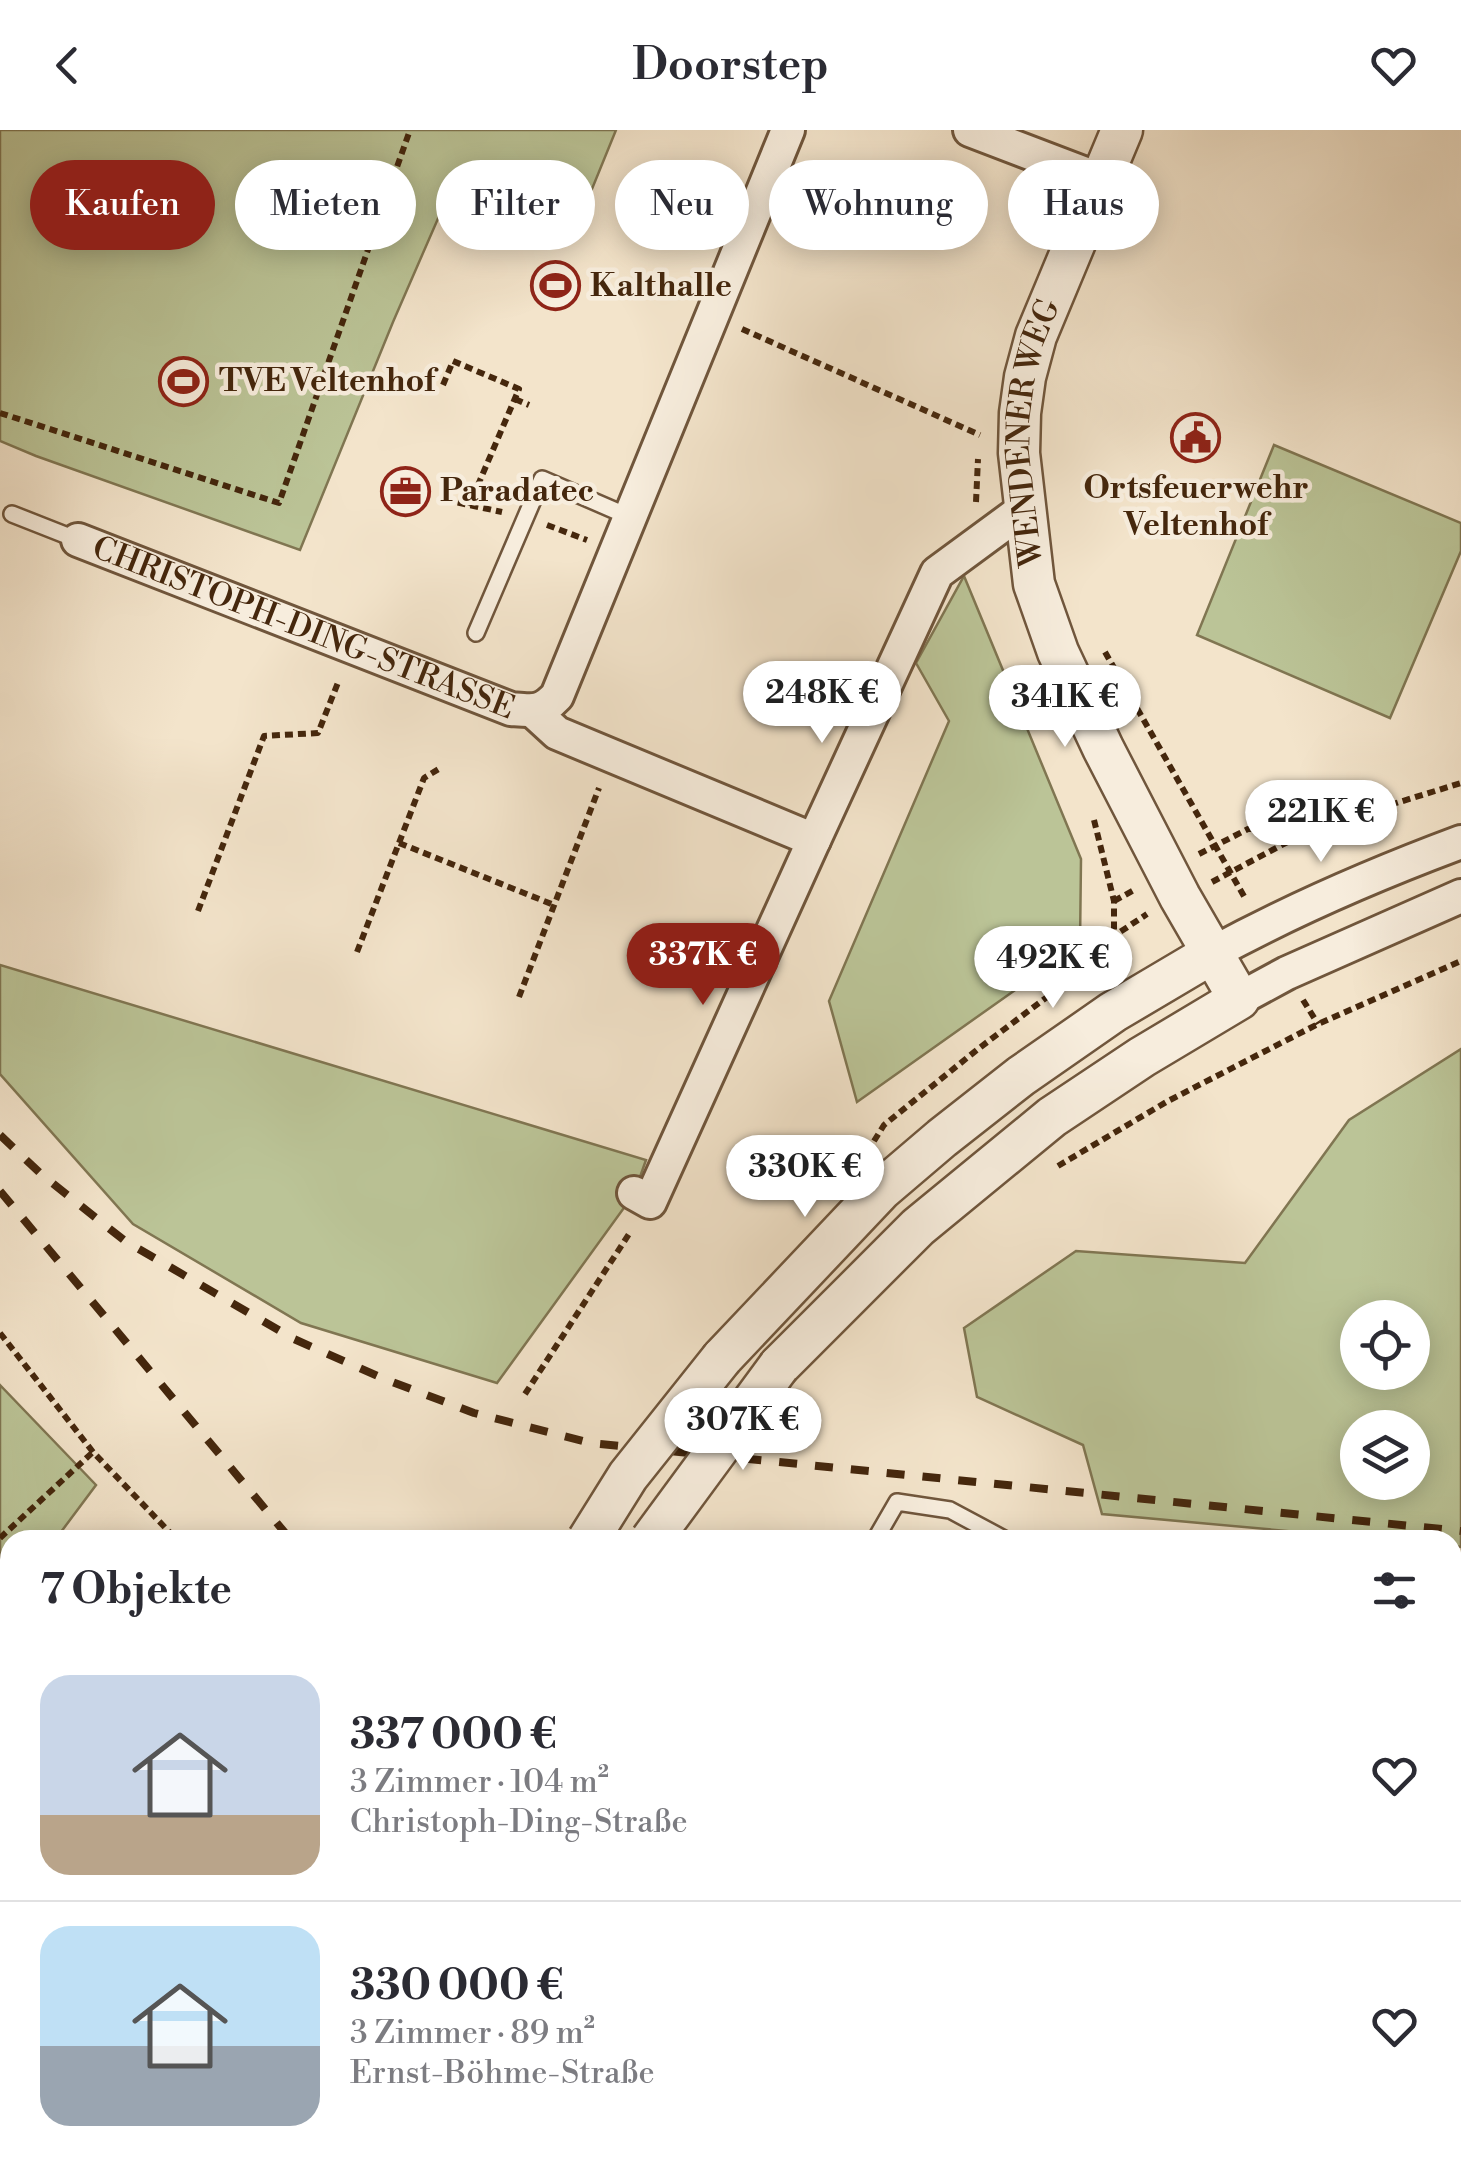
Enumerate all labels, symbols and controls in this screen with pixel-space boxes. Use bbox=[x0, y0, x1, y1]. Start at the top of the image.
text: Doorstep bbox=[632, 37, 829, 94]
icon: back bbox=[40, 38, 95, 93]
icon: heart bbox=[1366, 38, 1421, 93]
chip: Kaufen bbox=[30, 160, 215, 250]
chip: Mieten bbox=[235, 160, 416, 250]
chip: Filter bbox=[436, 160, 595, 250]
chip: Neu bbox=[615, 160, 749, 250]
chip: Wohnung bbox=[769, 160, 988, 250]
chip: Haus bbox=[1008, 160, 1159, 250]
sports icon: Kalthalle bbox=[529, 260, 581, 312]
place label: Kalthalle bbox=[590, 266, 732, 306]
street label: WENDENER WEG bbox=[998, 293, 1069, 570]
sports icon: TVE Veltenhof bbox=[158, 355, 210, 407]
place label: TVE Veltenhof bbox=[219, 361, 439, 401]
public building icon: Ortsfeuerwehr Veltenhof bbox=[1170, 412, 1222, 464]
office icon: Paradatec bbox=[379, 465, 431, 517]
place label: Ortsfeuerwehr Veltenhof bbox=[1083, 468, 1309, 545]
place label: Paradatec bbox=[440, 471, 594, 511]
street label: CHRISTOPH-DING-STRASSE bbox=[87, 528, 520, 728]
pin: 248K € bbox=[741, 661, 903, 746]
pin: 341K € bbox=[984, 665, 1146, 750]
text: 248K € bbox=[765, 673, 879, 713]
text: 341K € bbox=[1011, 677, 1119, 717]
pin: 221K € bbox=[1240, 780, 1402, 865]
text: 221K € bbox=[1267, 792, 1375, 832]
pin: 337K € bbox=[622, 923, 784, 1008]
pin: 492K € bbox=[972, 926, 1134, 1011]
text: 337K € bbox=[649, 935, 757, 975]
text: 492K € bbox=[996, 938, 1110, 978]
pin: 330K € bbox=[724, 1135, 886, 1220]
text: 330K € bbox=[748, 1147, 862, 1187]
map controls bbox=[1340, 1300, 1430, 1500]
button: locate bbox=[1340, 1300, 1430, 1390]
pin: 307K € bbox=[662, 1388, 824, 1473]
text: 307K € bbox=[686, 1400, 800, 1440]
button: layers bbox=[1340, 1410, 1430, 1500]
icon: filters bbox=[1367, 1563, 1422, 1618]
text: 7 Objekte bbox=[40, 1564, 232, 1617]
text: 337 000 € bbox=[350, 1709, 557, 1762]
icon: home bbox=[120, 1715, 240, 1835]
icon: heart bbox=[1367, 1748, 1422, 1803]
text: 3 Zimmer · 104 m² bbox=[350, 1762, 609, 1802]
text: Christoph-Ding-Straße bbox=[350, 1802, 688, 1842]
text: 330 000 € bbox=[350, 1960, 564, 2013]
icon: home bbox=[120, 1966, 240, 2086]
icon: heart bbox=[1367, 1999, 1422, 2054]
text: 3 Zimmer · 89 m² bbox=[350, 2013, 595, 2053]
text: Ernst-Böhme-Straße bbox=[350, 2053, 655, 2093]

